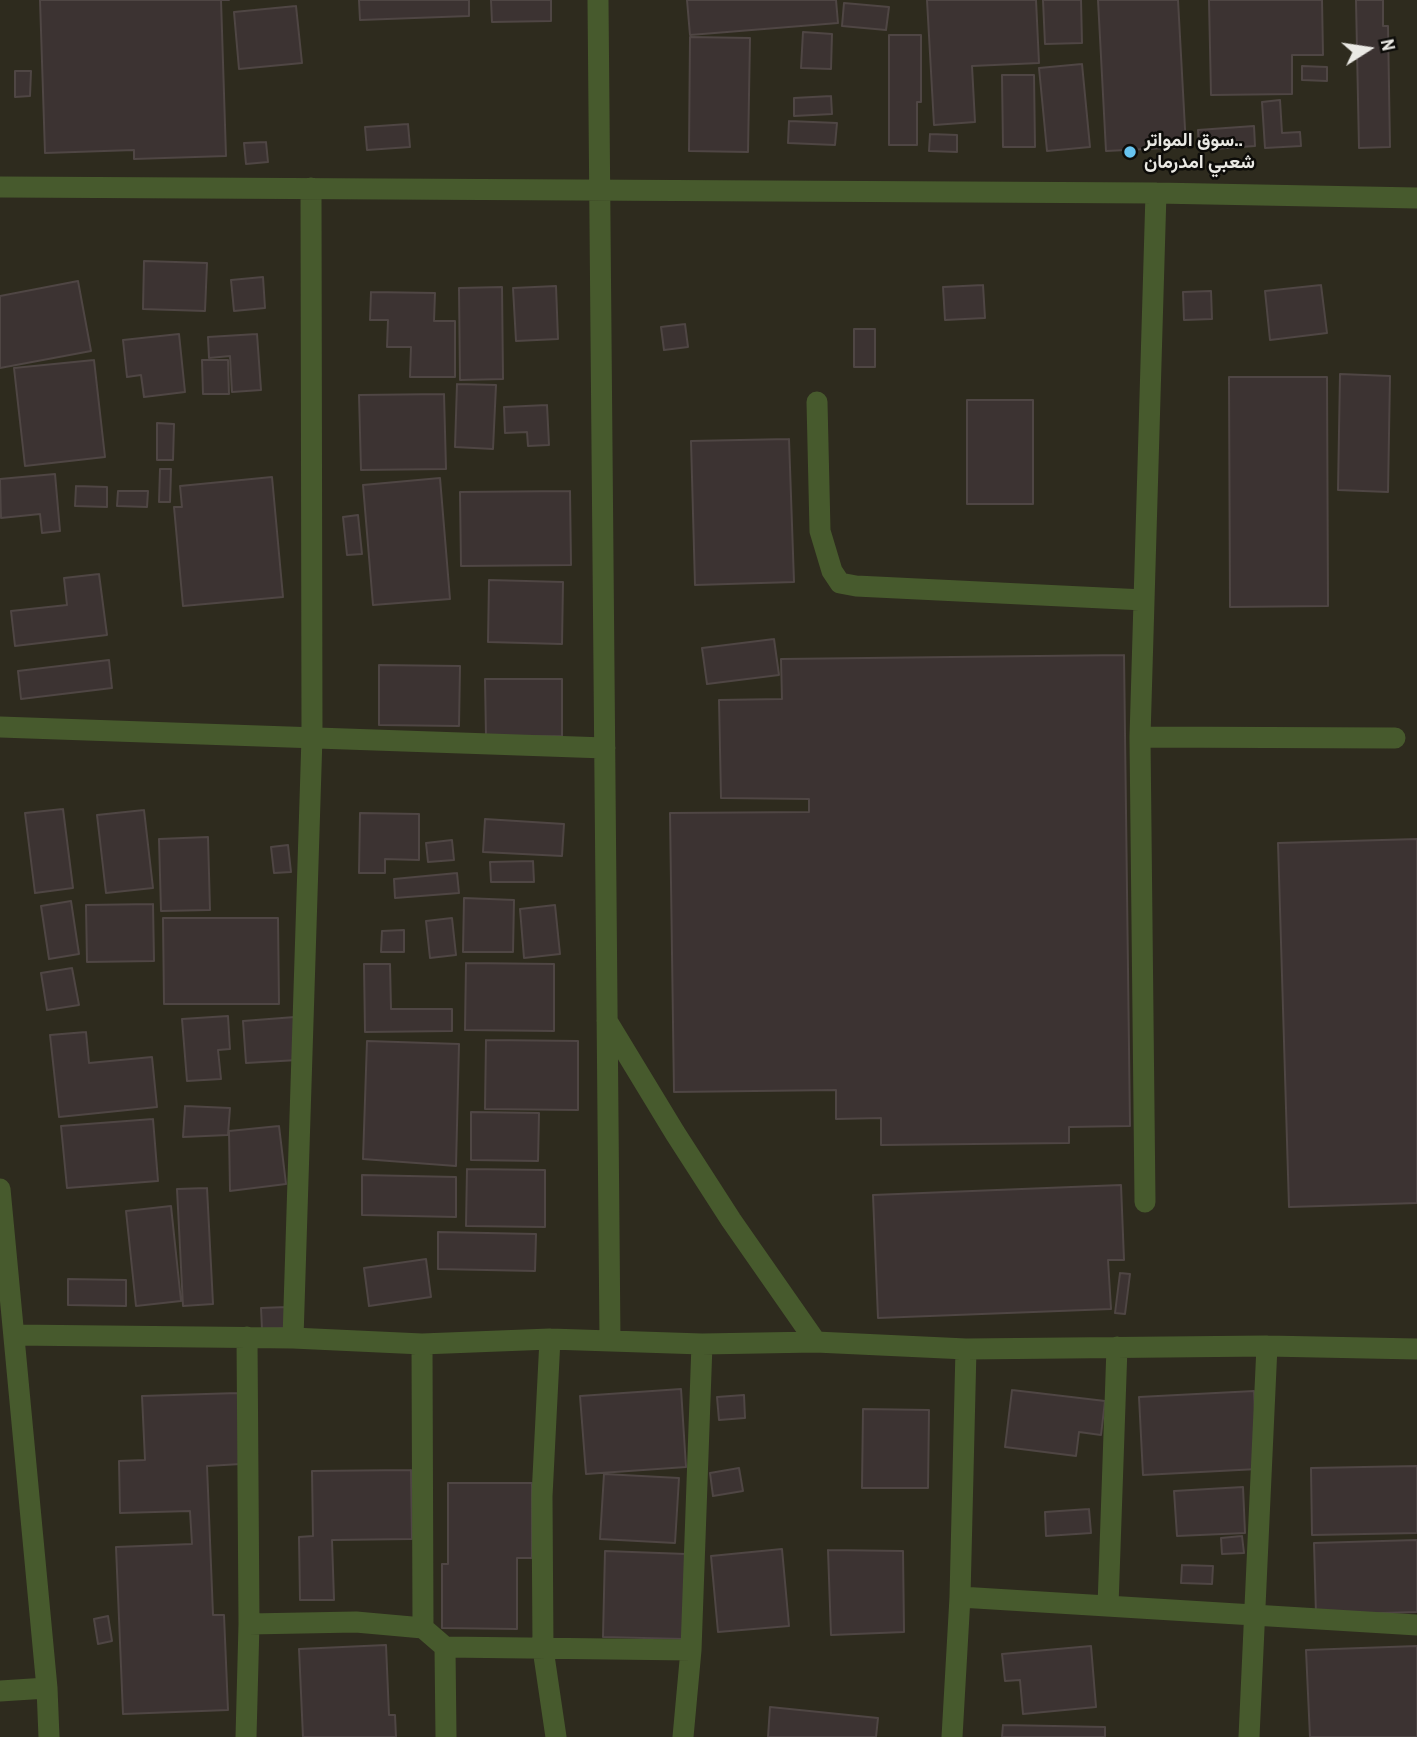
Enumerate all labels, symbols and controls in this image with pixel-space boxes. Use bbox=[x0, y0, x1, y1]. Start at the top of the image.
north arrow bbox=[1333, 14, 1403, 84]
text: N bbox=[1375, 36, 1402, 53]
place label: سوق المواتر.. شعبي امدرمان bbox=[1144, 130, 1255, 174]
marker: سوق المواتر.. شعبي امدرمان bbox=[1122, 144, 1138, 160]

